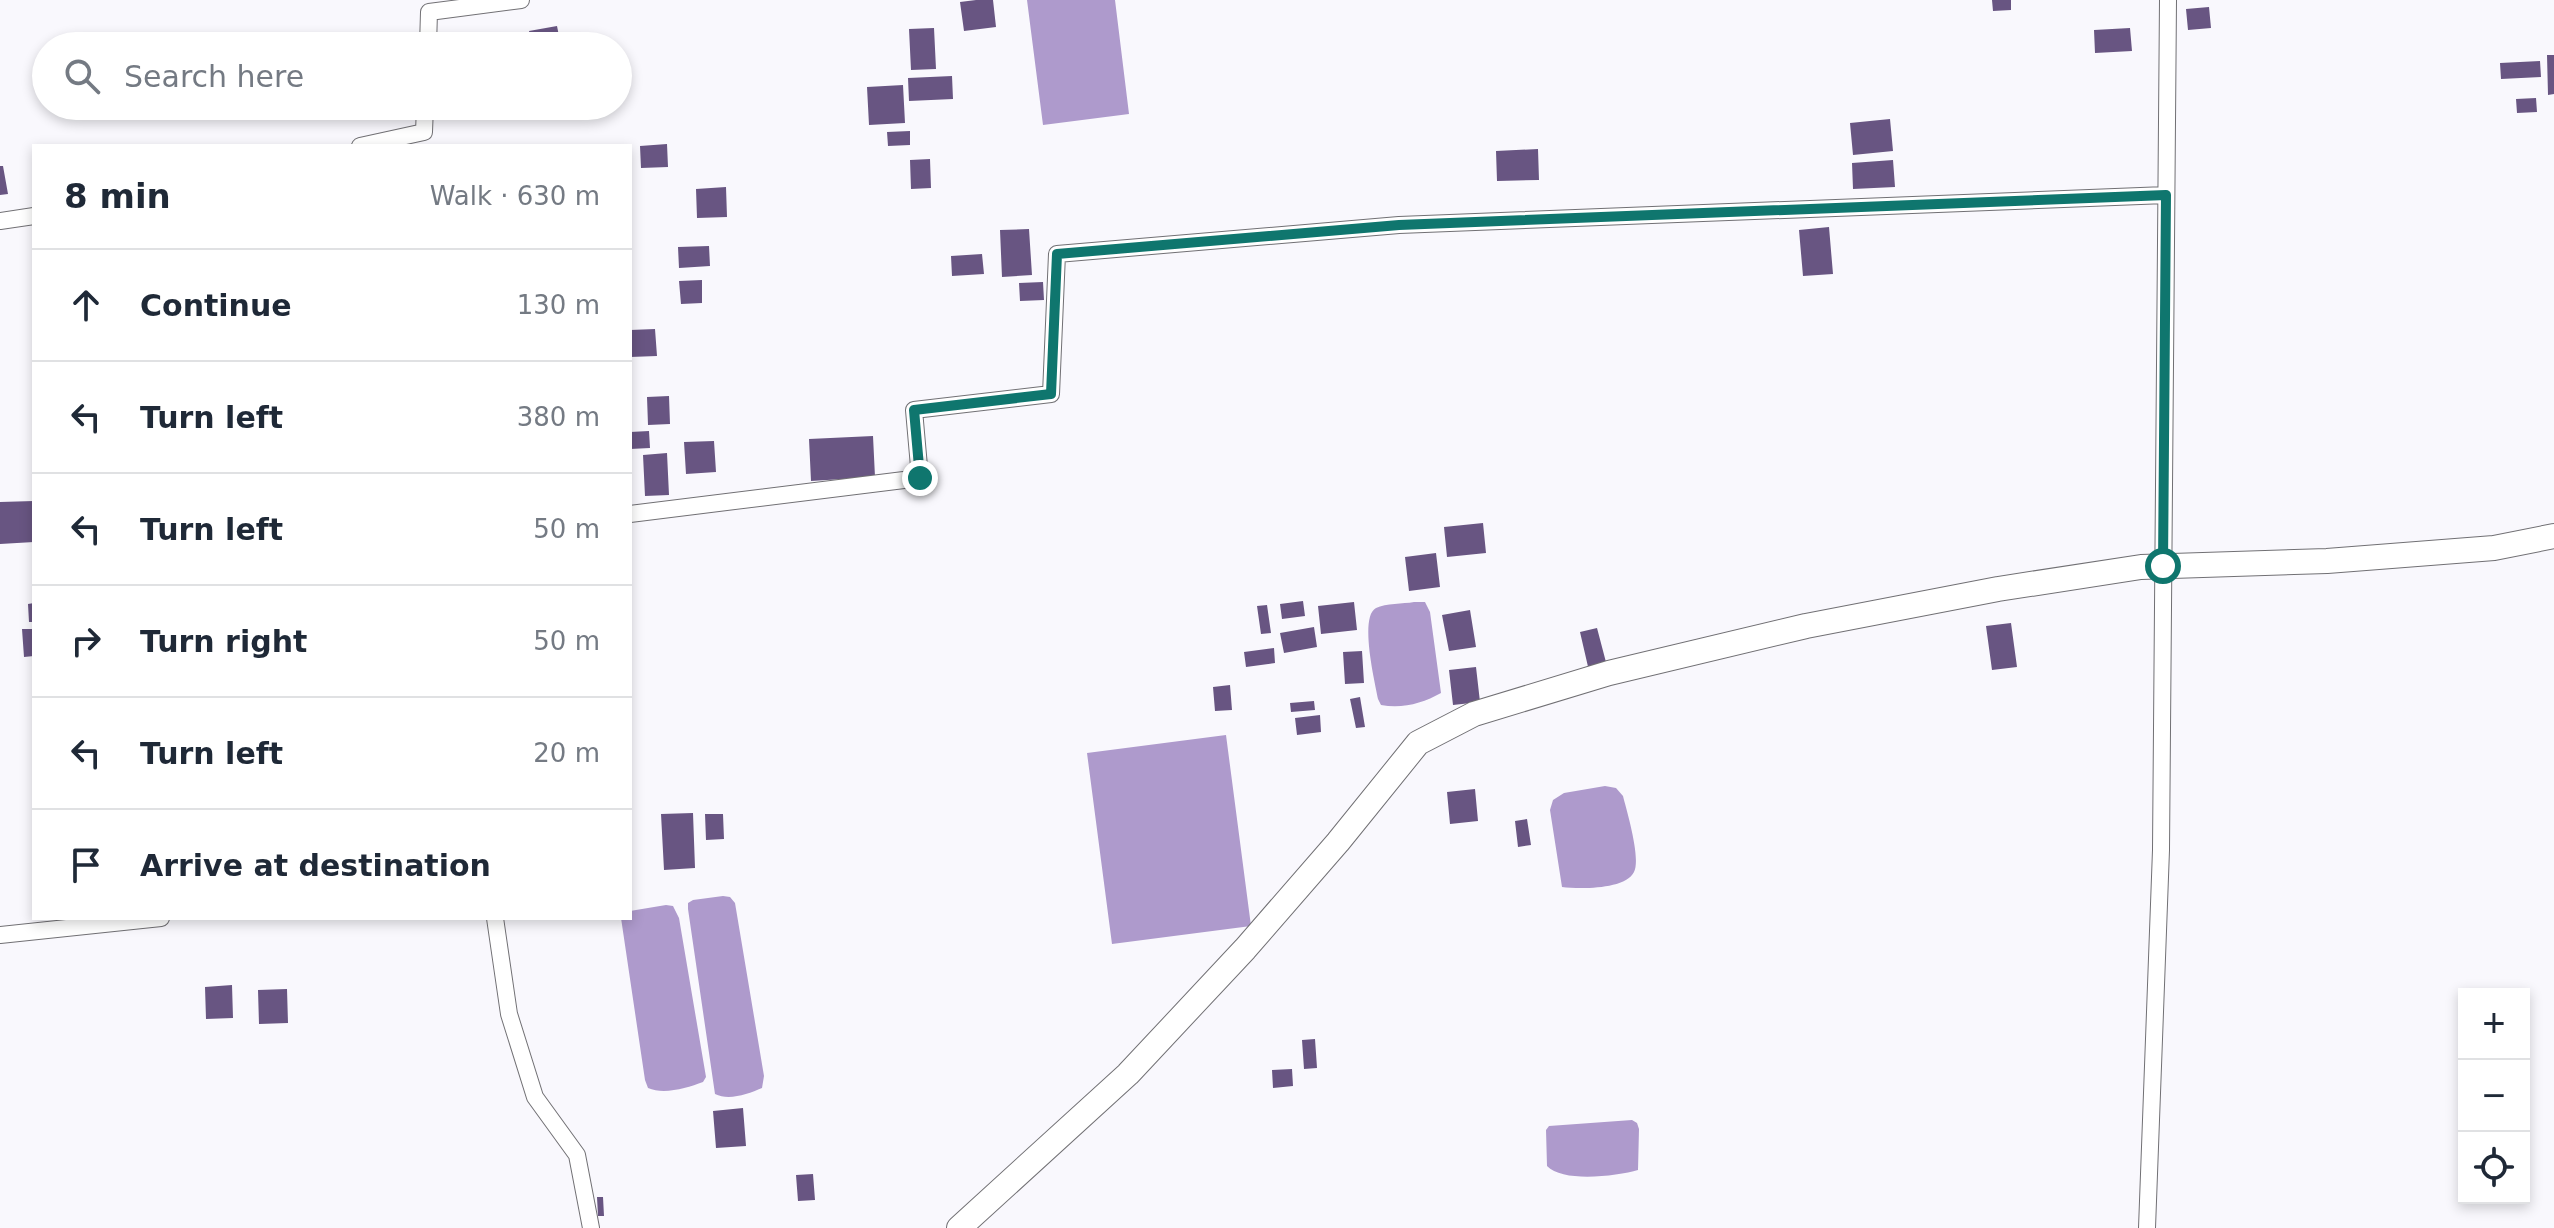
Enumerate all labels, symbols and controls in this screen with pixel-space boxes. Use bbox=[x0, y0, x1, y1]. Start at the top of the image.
search box bbox=[32, 32, 632, 120]
icon: search bbox=[60, 54, 104, 98]
text: Search here bbox=[124, 59, 304, 94]
text: 8 min bbox=[64, 176, 171, 216]
text: Walk · 630 m bbox=[430, 181, 600, 211]
icon: ahead bbox=[64, 283, 108, 327]
text: Continue bbox=[140, 288, 292, 323]
text: 130 m bbox=[517, 290, 600, 320]
icon: left bbox=[64, 395, 108, 439]
text: Turn left bbox=[140, 400, 283, 435]
text: 380 m bbox=[517, 402, 600, 432]
route end bbox=[902, 460, 938, 496]
icon: left bbox=[64, 507, 108, 551]
text: Turn left bbox=[140, 512, 283, 547]
text: 50 m bbox=[533, 514, 600, 544]
route start bbox=[2145, 548, 2181, 584]
icon: right bbox=[64, 619, 108, 663]
text: Turn right bbox=[140, 624, 307, 659]
text: 50 m bbox=[533, 626, 600, 656]
icon: left bbox=[64, 731, 108, 775]
text: Turn left bbox=[140, 736, 283, 771]
text: 20 m bbox=[533, 738, 600, 768]
icon: arrive bbox=[64, 843, 108, 887]
text: Arrive at destination bbox=[140, 848, 491, 883]
map controls bbox=[2458, 988, 2530, 1204]
button: + bbox=[2458, 988, 2530, 1060]
button: − bbox=[2458, 1060, 2530, 1132]
button: locate bbox=[2458, 1132, 2530, 1204]

